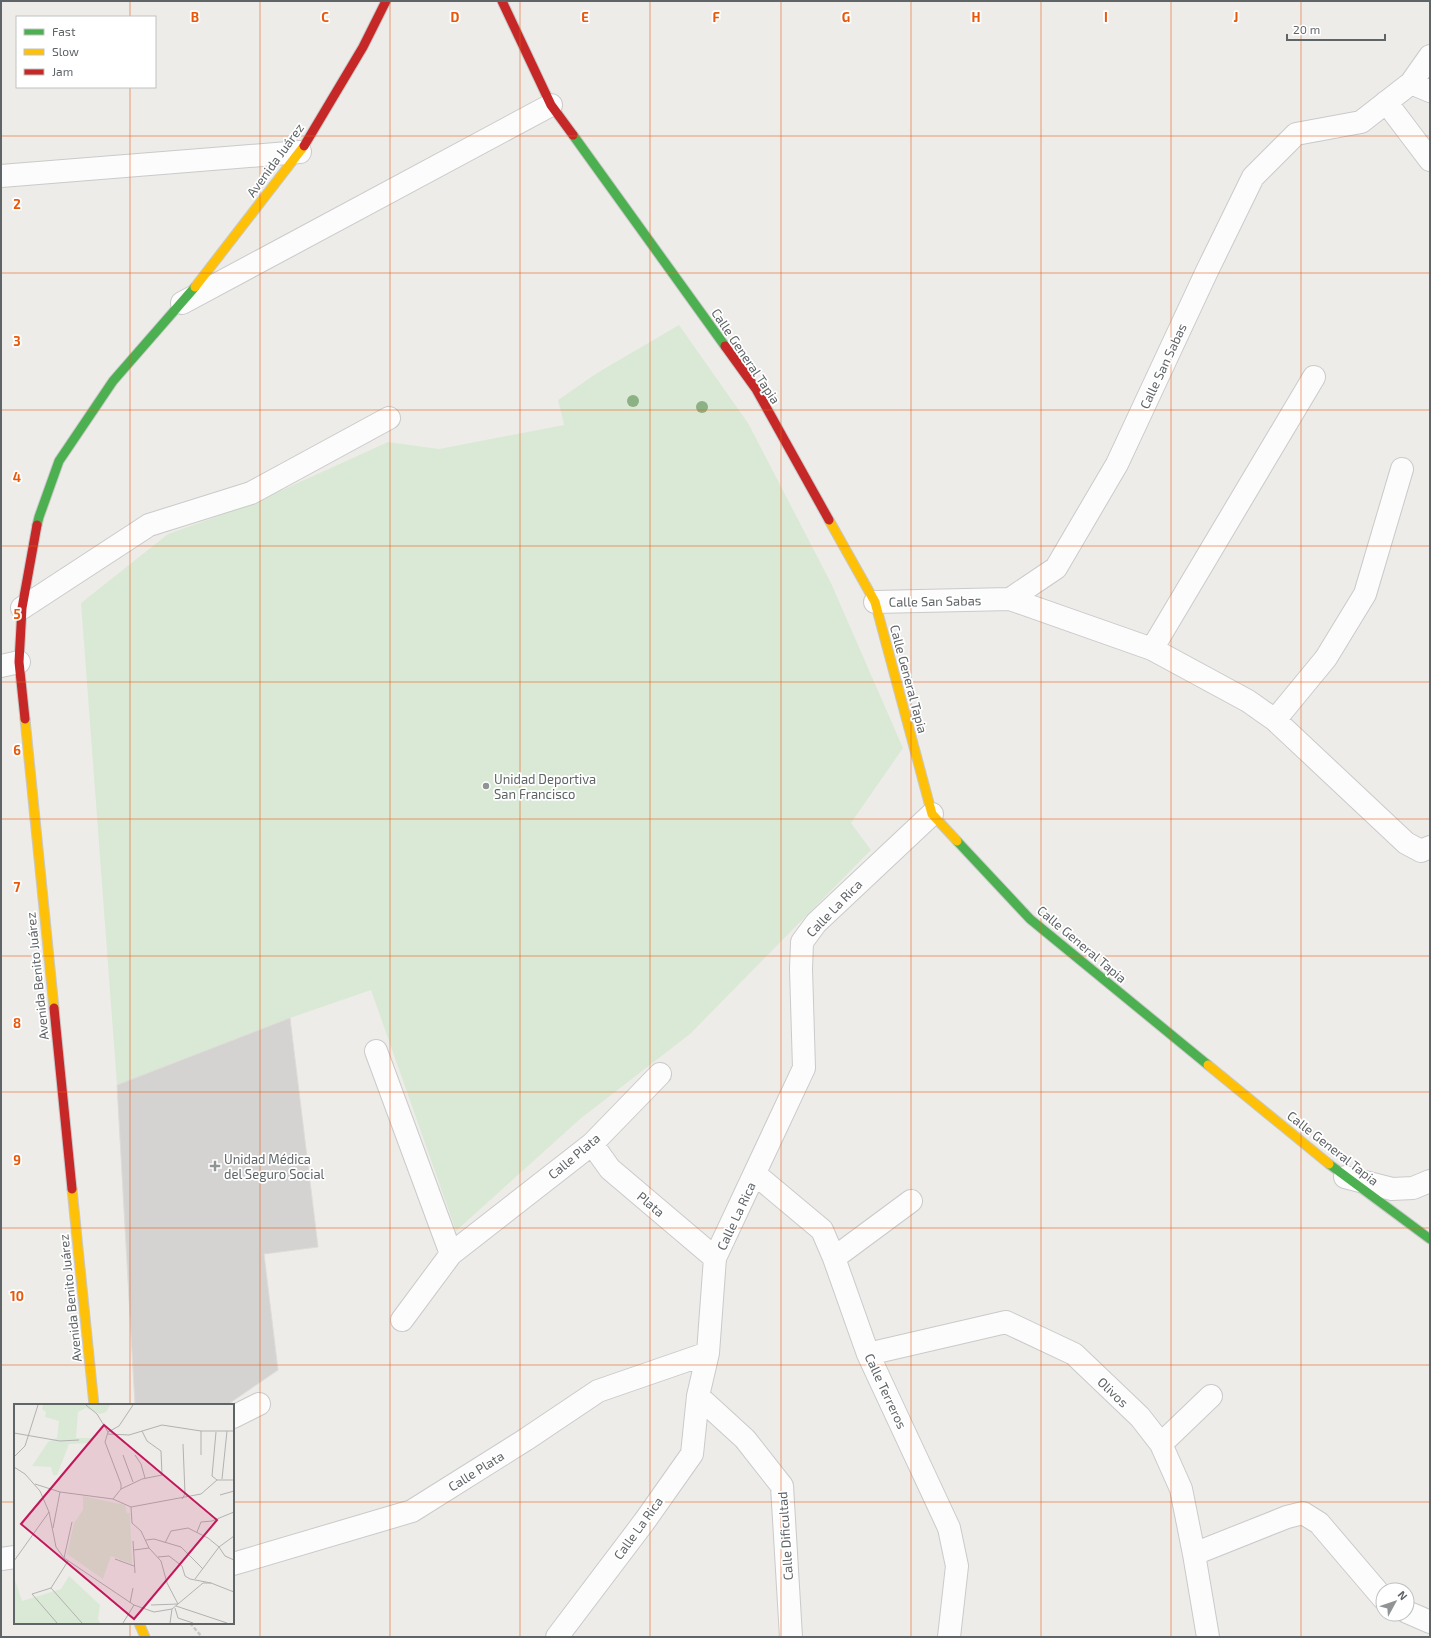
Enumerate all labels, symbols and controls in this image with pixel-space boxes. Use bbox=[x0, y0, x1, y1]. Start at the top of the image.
text: B bbox=[191, 9, 199, 25]
text: C bbox=[321, 9, 329, 25]
text: D bbox=[451, 9, 460, 25]
text: E bbox=[581, 9, 589, 25]
text: F bbox=[712, 9, 720, 25]
text: G bbox=[842, 9, 850, 25]
text: H bbox=[972, 9, 981, 25]
text: I bbox=[1104, 9, 1108, 25]
text: J bbox=[1234, 9, 1238, 25]
legend bbox=[16, 16, 156, 88]
scale bar bbox=[1287, 16, 1385, 42]
text: 20 m bbox=[1293, 22, 1320, 36]
text: Fast bbox=[52, 24, 76, 38]
text: Slow bbox=[52, 44, 79, 58]
text: Jam bbox=[52, 64, 73, 78]
street label: Avenida Juárez bbox=[243, 120, 307, 200]
text: 2 bbox=[13, 196, 21, 212]
street label: Calle General Tapia bbox=[708, 305, 784, 407]
street label: Calle San Sabas bbox=[1136, 321, 1190, 411]
text: 3 bbox=[13, 333, 21, 349]
text: 4 bbox=[13, 469, 21, 485]
street label: Calle San Sabas bbox=[889, 592, 981, 610]
text: 5 bbox=[13, 606, 21, 622]
street label: Calle General Tapia bbox=[887, 623, 931, 735]
text: 6 bbox=[13, 742, 21, 758]
place label: Unidad Deportiva San Francisco bbox=[494, 771, 596, 802]
marker: Unidad Deportiva San Francisco bbox=[481, 781, 491, 791]
street label: Calle La Rica bbox=[803, 876, 865, 940]
text: 7 bbox=[14, 879, 21, 895]
street label: Calle General Tapia bbox=[1034, 902, 1130, 986]
street label: Avenida Benito Juárez bbox=[22, 911, 52, 1041]
text: 8 bbox=[13, 1015, 21, 1031]
street label: Calle General Tapia bbox=[1284, 1107, 1382, 1189]
street label: Calle Plata bbox=[545, 1130, 603, 1182]
place label: Unidad Médica del Seguro Social bbox=[224, 1151, 325, 1182]
text: 9 bbox=[13, 1152, 21, 1168]
marker: Unidad Médica del Seguro Social bbox=[209, 1160, 221, 1172]
street label: Calle La Rica bbox=[713, 1179, 759, 1253]
street label: Plata bbox=[634, 1188, 668, 1220]
street label: Avenida Benito Juárez bbox=[55, 1233, 85, 1363]
text: 10 bbox=[10, 1288, 24, 1304]
street label: Calle Terreros bbox=[862, 1351, 910, 1431]
street label: Olivos bbox=[1094, 1374, 1132, 1410]
inset map bbox=[14, 1404, 234, 1624]
street label: Calle Plata bbox=[445, 1448, 507, 1494]
street label: Calle Dificultad bbox=[774, 1491, 796, 1581]
street label: Calle La Rica bbox=[610, 1494, 666, 1562]
north arrow bbox=[1375, 1582, 1415, 1622]
text: N bbox=[1396, 1588, 1411, 1603]

